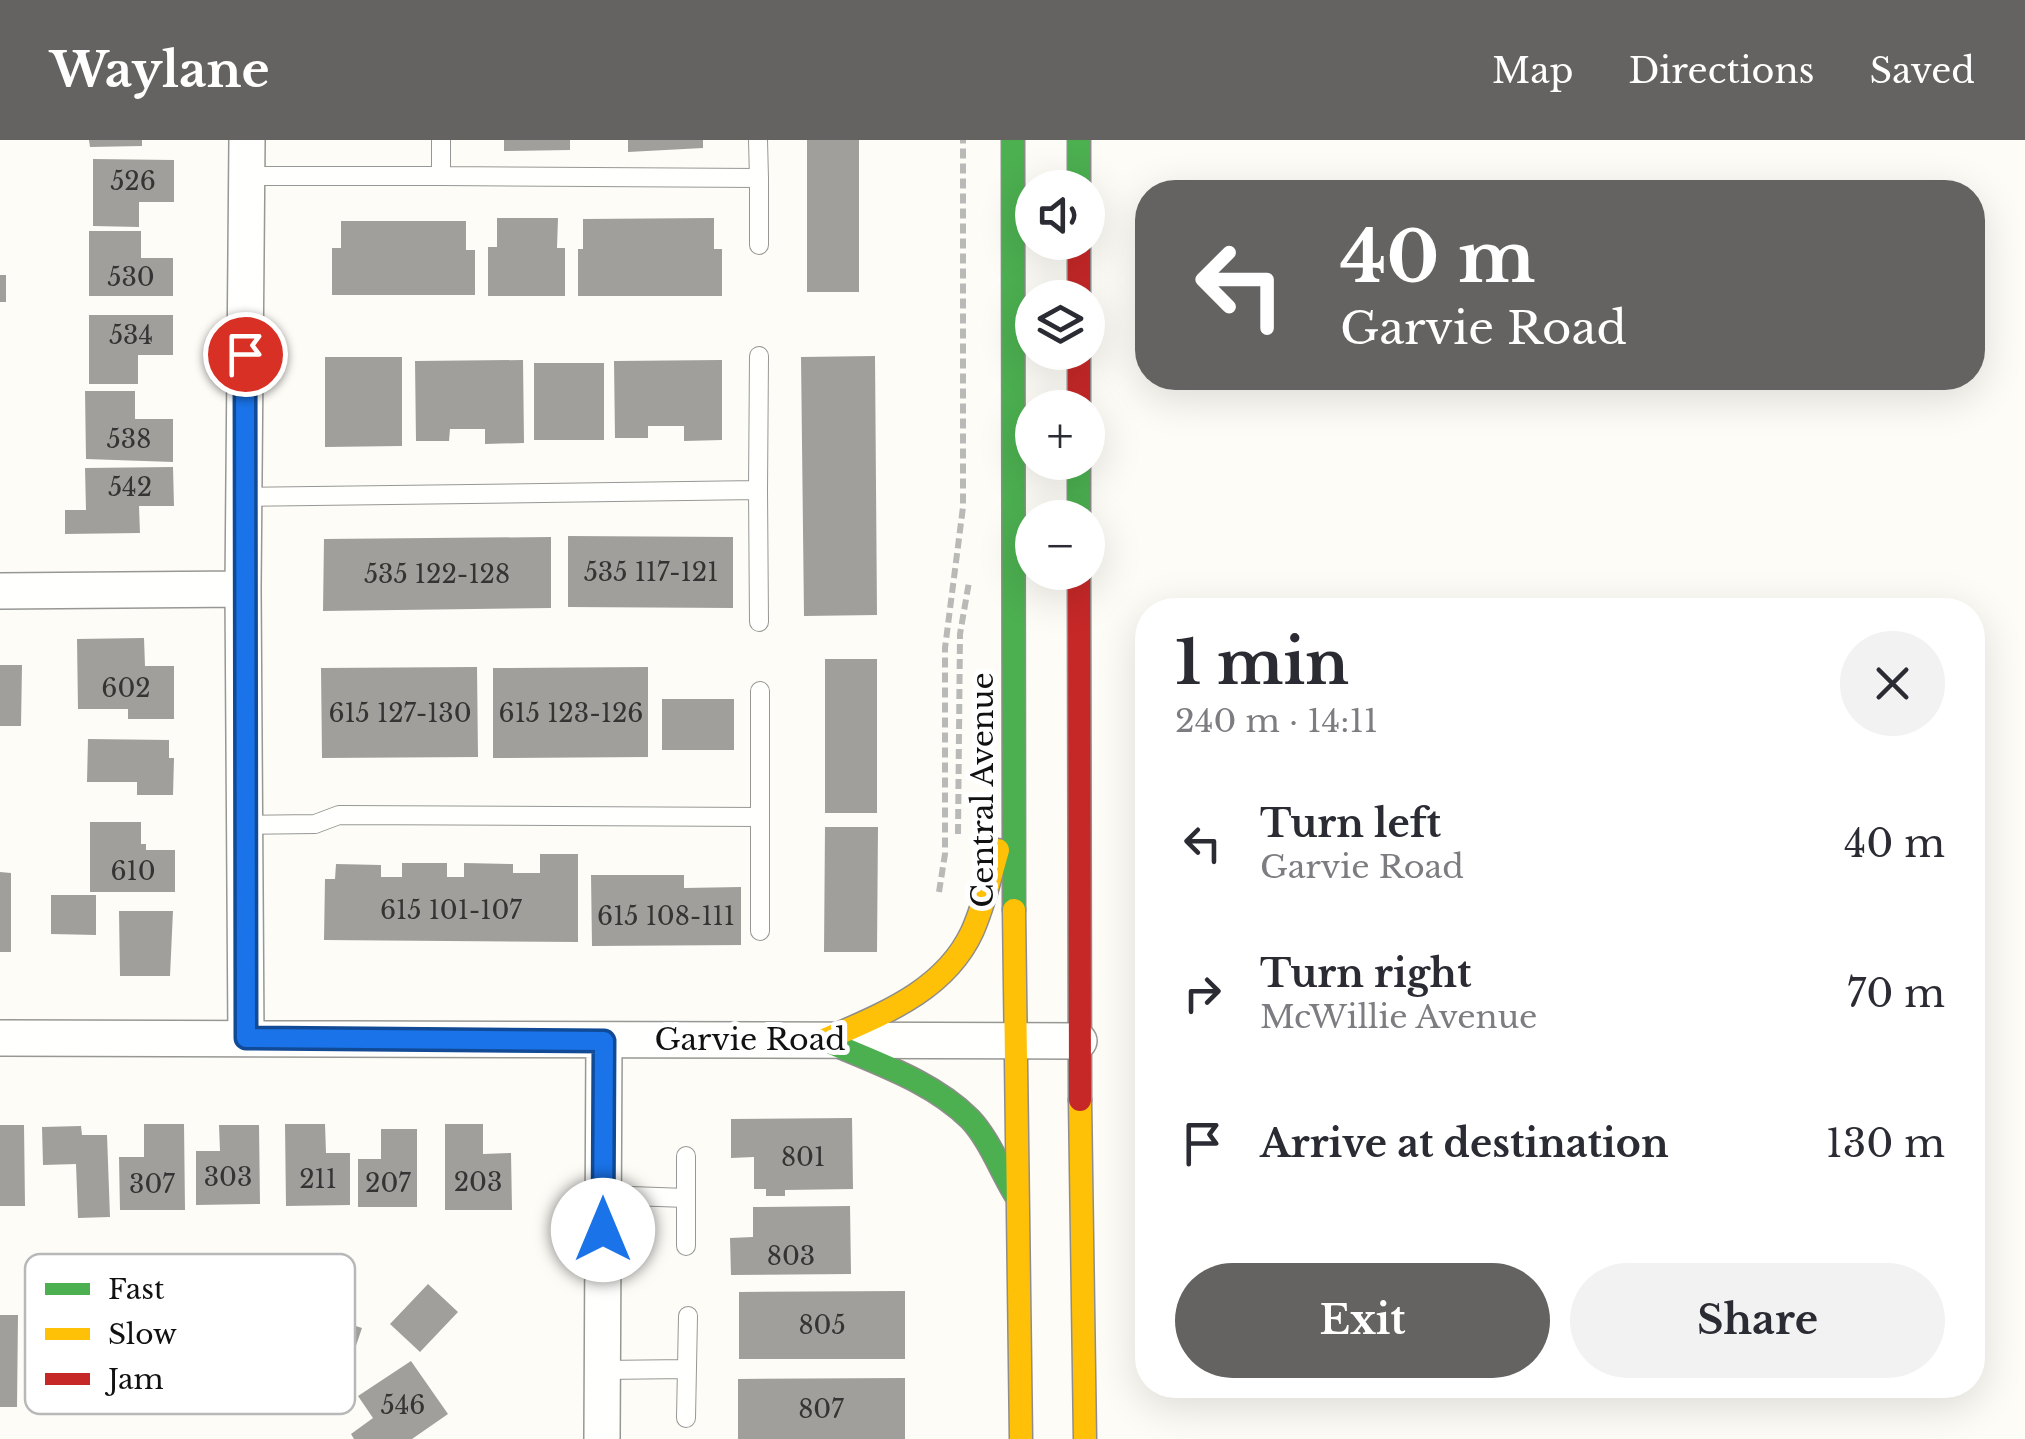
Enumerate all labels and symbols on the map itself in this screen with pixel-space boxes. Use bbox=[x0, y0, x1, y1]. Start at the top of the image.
house number: 526 bbox=[110, 166, 156, 197]
house number: 530 bbox=[107, 262, 155, 293]
pin bbox=[203, 312, 288, 397]
house number: 534 bbox=[109, 320, 153, 351]
house number: 538 bbox=[107, 424, 151, 455]
house number: 542 bbox=[108, 472, 152, 503]
house number: 535 117-121 bbox=[584, 557, 718, 588]
house number: 535 122-128 bbox=[364, 559, 510, 590]
street label: Central Avenue bbox=[964, 672, 1001, 908]
house number: 602 bbox=[101, 673, 151, 704]
house number: 615 127-130 bbox=[328, 698, 472, 729]
house number: 615 123-126 bbox=[499, 698, 643, 729]
house number: 610 bbox=[110, 856, 156, 887]
house number: 615 101-107 bbox=[380, 895, 522, 926]
house number: 615 108-111 bbox=[597, 901, 735, 932]
street label: Garvie Road bbox=[654, 1021, 846, 1058]
house number: 801 bbox=[781, 1142, 825, 1173]
house number: 303 bbox=[204, 1162, 252, 1193]
house number: 211 bbox=[299, 1164, 337, 1195]
house number: 203 bbox=[454, 1167, 502, 1198]
house number: 207 bbox=[365, 1168, 411, 1199]
house number: 307 bbox=[129, 1169, 175, 1200]
position arrow bbox=[551, 1178, 655, 1282]
house number: 803 bbox=[767, 1241, 815, 1272]
legend bbox=[25, 1254, 355, 1414]
text: Fast bbox=[108, 1272, 165, 1307]
house number: 805 bbox=[798, 1310, 846, 1341]
text: Slow bbox=[108, 1317, 177, 1352]
text: Jam bbox=[104, 1362, 164, 1397]
house number: 546 bbox=[381, 1390, 425, 1421]
house number: 807 bbox=[798, 1394, 844, 1425]

